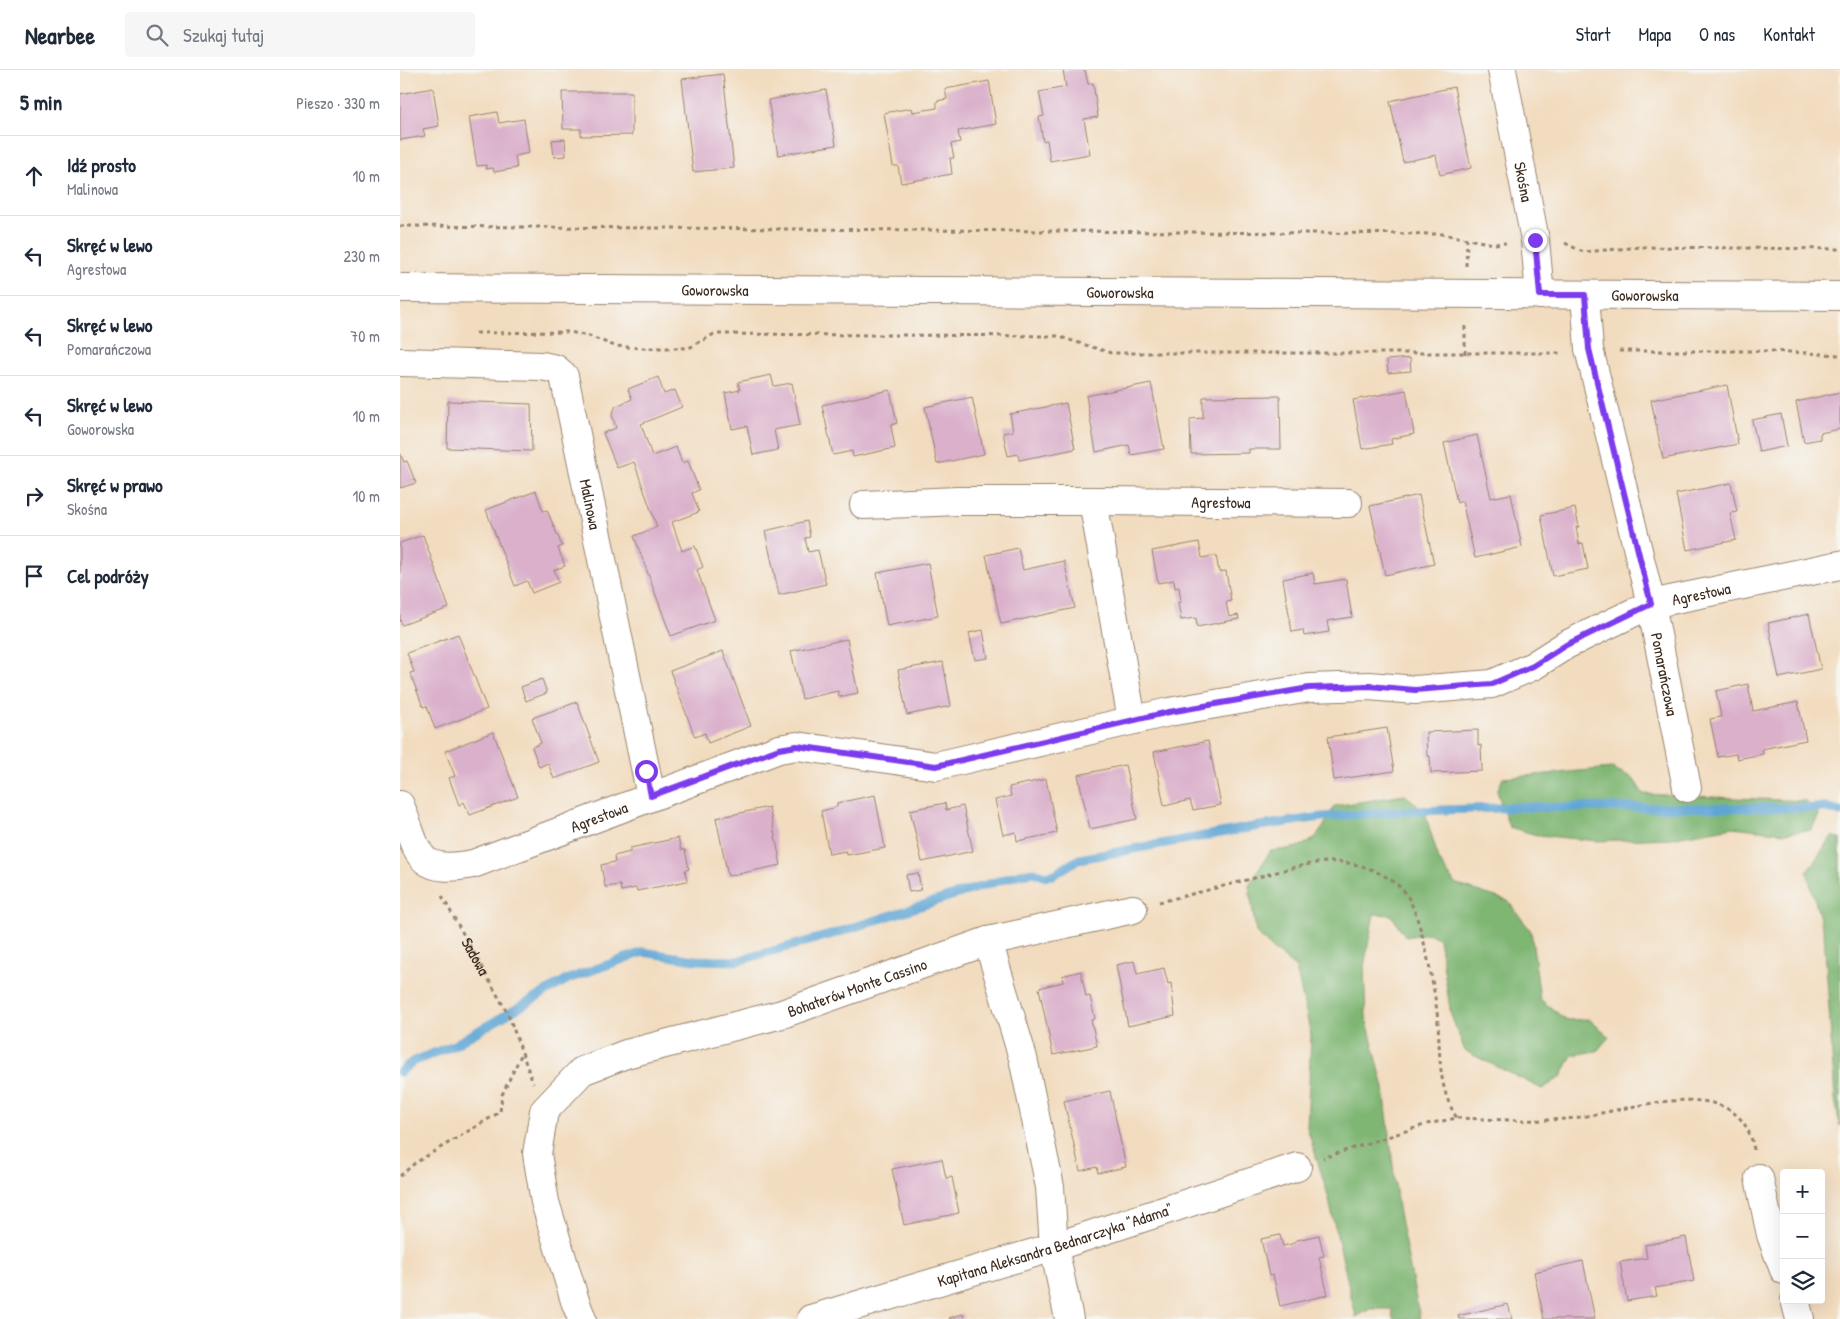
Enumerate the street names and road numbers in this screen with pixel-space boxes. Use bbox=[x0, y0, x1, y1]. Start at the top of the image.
street label: Skośna bbox=[1509, 160, 1538, 204]
street label: Goworowska bbox=[681, 279, 749, 301]
street label: Goworowska bbox=[1086, 281, 1154, 303]
street label: Goworowska bbox=[1611, 284, 1679, 306]
street label: Malinowa bbox=[575, 477, 607, 532]
street label: Agrestowa bbox=[1191, 491, 1251, 513]
street label: Agrestowa bbox=[1670, 577, 1732, 610]
street label: Pomarańczowa bbox=[1646, 631, 1684, 718]
street label: Agrestowa bbox=[567, 796, 631, 837]
street label: Sadowa bbox=[456, 933, 495, 979]
street label: Bohaterów Monte Cassino bbox=[784, 952, 930, 1022]
street label: Kapitana Aleksandra Bednarczyka "Adama" bbox=[935, 1198, 1175, 1292]

